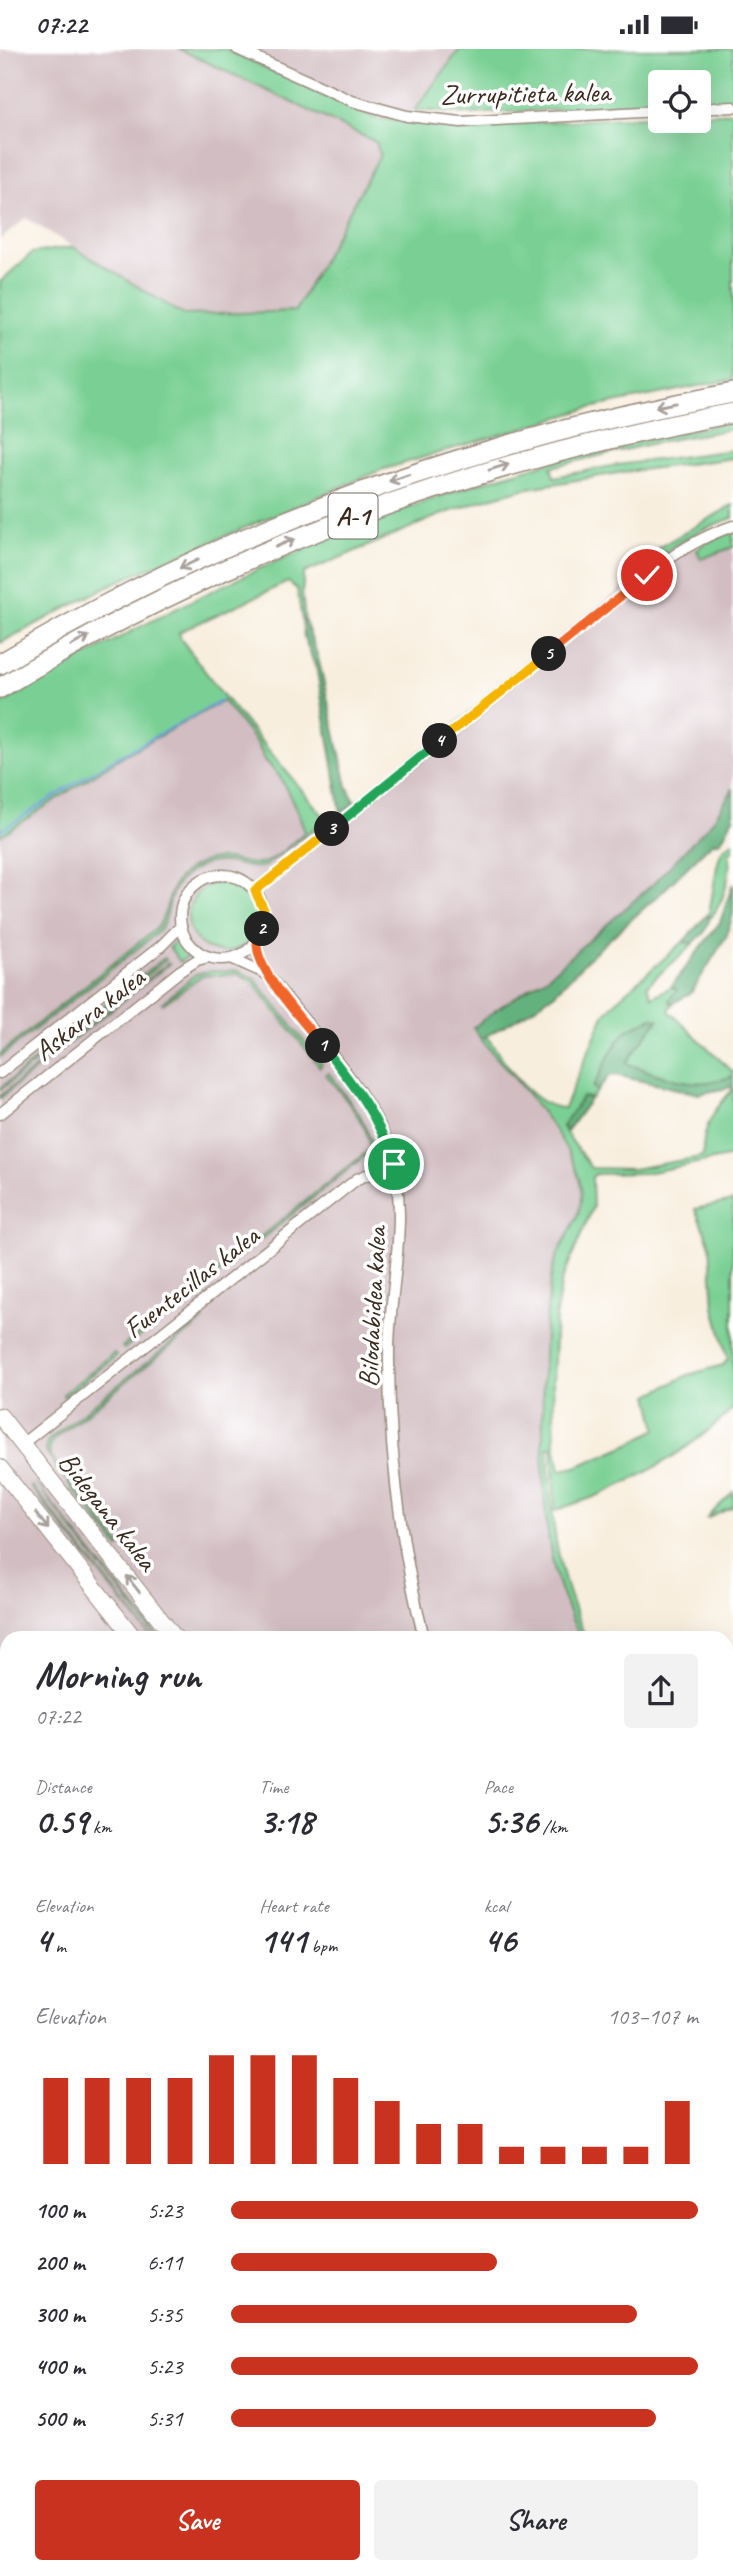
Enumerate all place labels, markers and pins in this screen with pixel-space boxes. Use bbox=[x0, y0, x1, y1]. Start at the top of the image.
pin bbox=[617, 545, 677, 605]
pin: 5 bbox=[532, 637, 566, 671]
pin: 4 bbox=[422, 723, 458, 759]
pin: 3 bbox=[314, 811, 350, 847]
pin: 2 bbox=[244, 911, 280, 947]
pin: 1 bbox=[306, 1028, 340, 1063]
pin bbox=[364, 1134, 424, 1194]

